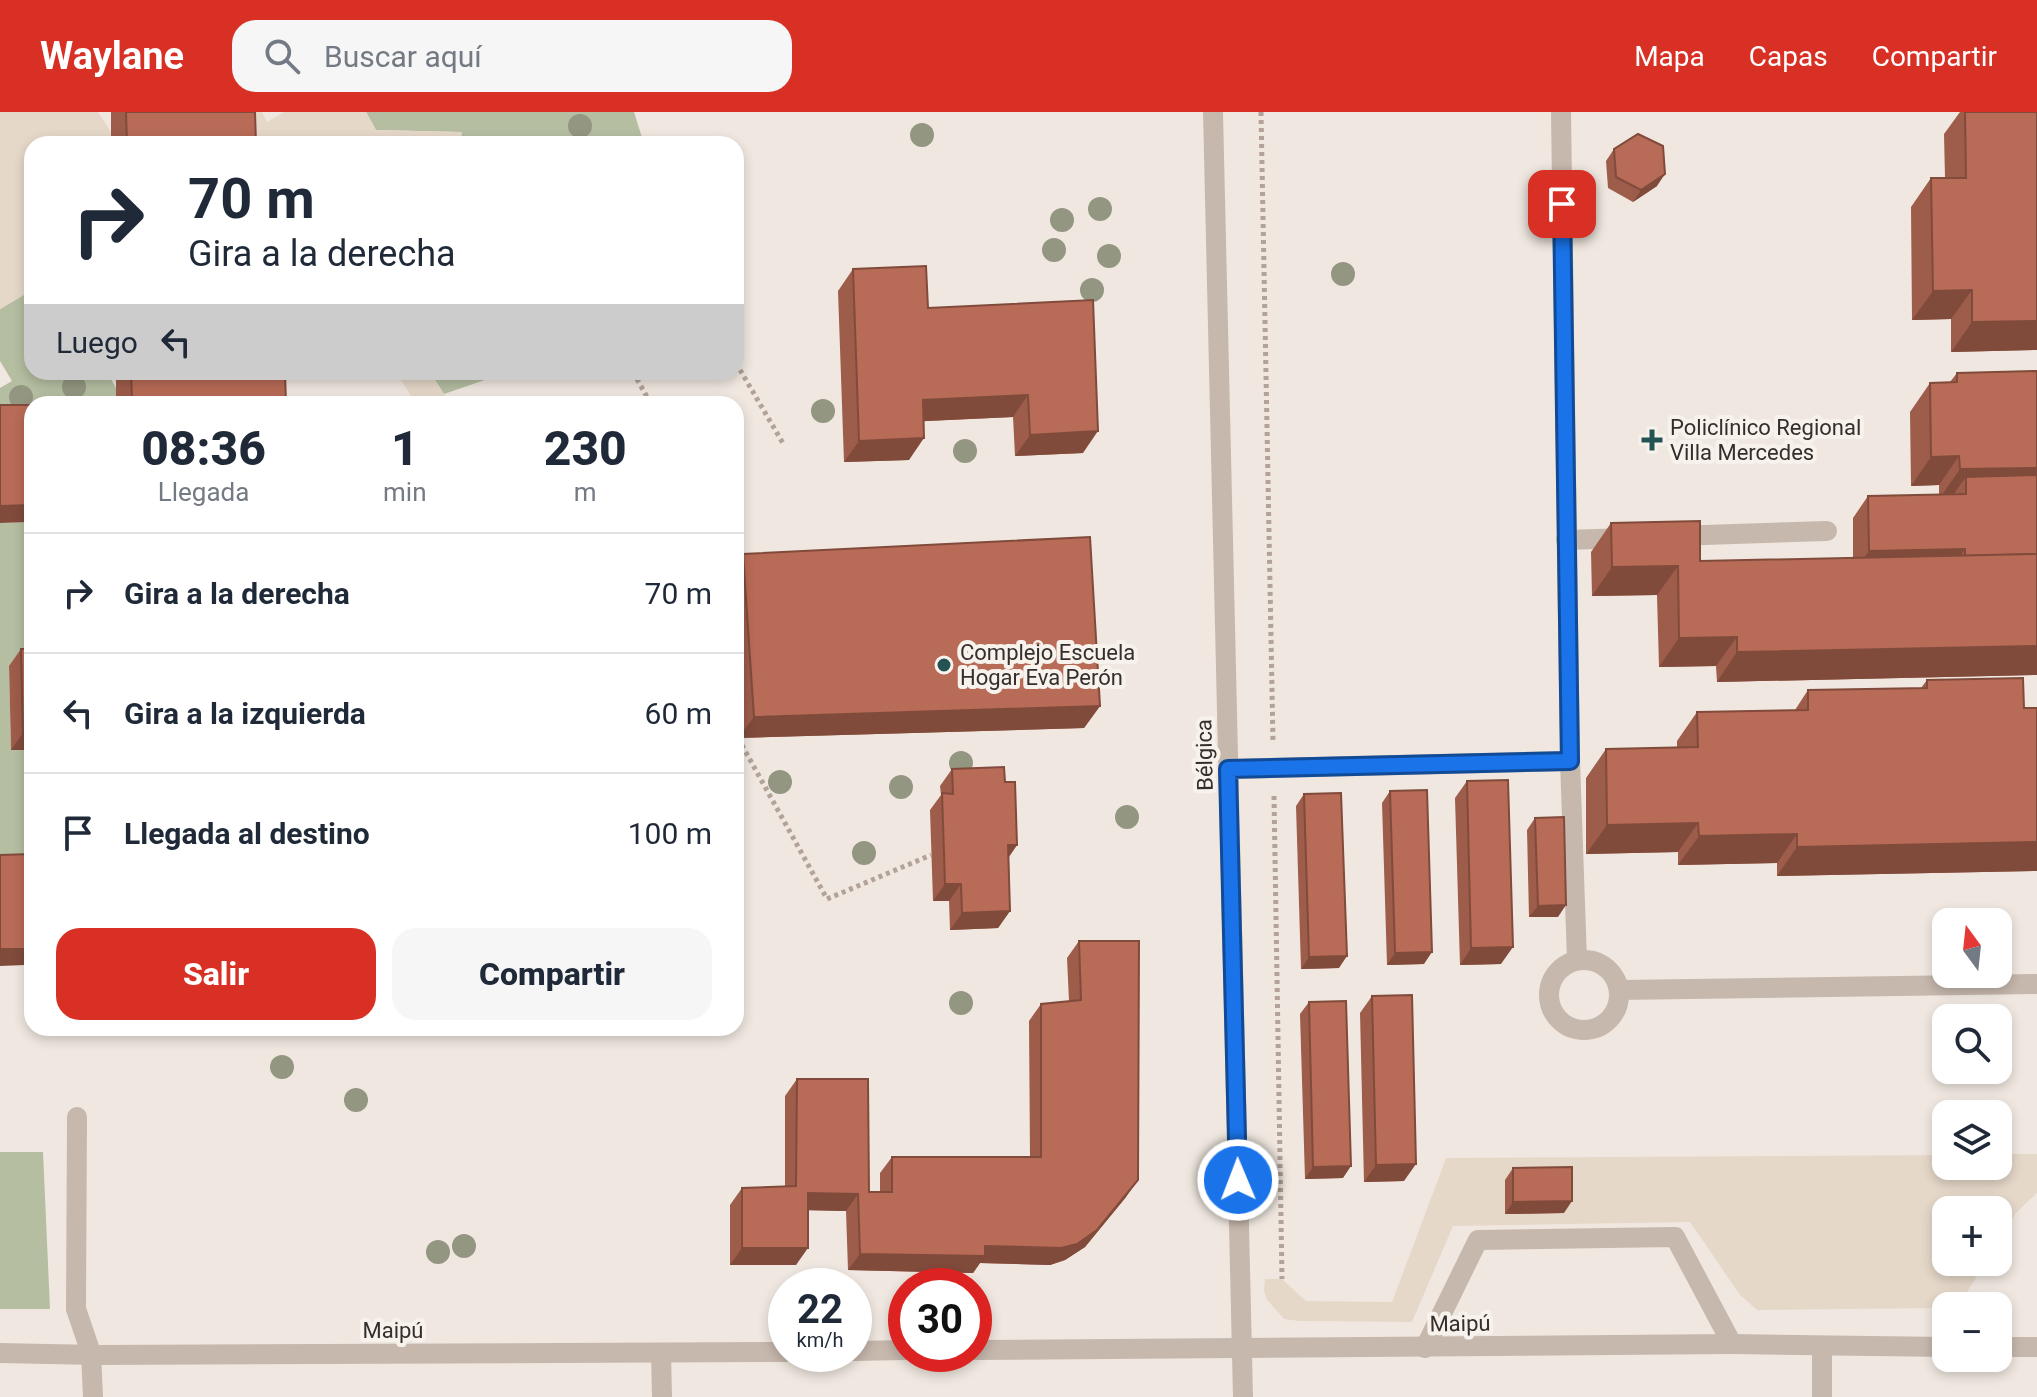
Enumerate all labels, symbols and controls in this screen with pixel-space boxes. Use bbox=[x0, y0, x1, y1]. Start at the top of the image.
search box bbox=[232, 20, 792, 92]
text: Waylane bbox=[40, 34, 184, 78]
icon: search bbox=[260, 34, 304, 78]
text: Buscar aquí bbox=[324, 39, 482, 74]
text: Mapa bbox=[1634, 40, 1705, 73]
text: Capas bbox=[1749, 40, 1828, 73]
text: Compartir bbox=[1872, 40, 1997, 73]
text: 70 m bbox=[188, 166, 315, 232]
icon: right bbox=[56, 168, 160, 272]
pin bbox=[1528, 170, 1596, 238]
icon: arrive bbox=[1540, 182, 1584, 226]
text: Gira a la derecha bbox=[188, 233, 456, 275]
icon: left bbox=[154, 320, 198, 364]
text: Luego bbox=[56, 325, 138, 360]
place label: Policlínico Regional Villa Mercedes bbox=[1670, 415, 1861, 465]
text: 08:36 bbox=[141, 420, 266, 477]
text: 1 bbox=[391, 420, 419, 477]
text: 230 bbox=[544, 420, 627, 477]
marker: Policlínico Regional Villa Mercedes bbox=[1641, 429, 1663, 451]
text: Llegada bbox=[158, 477, 249, 507]
text: min bbox=[383, 477, 427, 507]
text: m bbox=[574, 477, 597, 507]
icon: right bbox=[56, 571, 100, 615]
text: Gira a la derecha bbox=[124, 576, 350, 611]
text: 70 m bbox=[645, 576, 712, 611]
place label: Complejo Escuela Hogar Eva Perón bbox=[960, 640, 1135, 690]
marker: Complejo Escuela Hogar Eva Perón bbox=[935, 656, 953, 674]
icon: left bbox=[56, 691, 100, 735]
text: Gira a la izquierda bbox=[124, 696, 366, 731]
text: 60 m bbox=[645, 696, 712, 731]
street label: Bélgica bbox=[1191, 719, 1218, 791]
icon: arrive bbox=[56, 811, 100, 855]
text: Llegada al destino bbox=[124, 816, 370, 851]
text: 100 m bbox=[628, 816, 712, 851]
north arrow bbox=[1932, 908, 2012, 988]
map controls bbox=[1932, 908, 2012, 1372]
button: Salir bbox=[56, 928, 376, 1020]
button: Compartir bbox=[392, 928, 712, 1020]
button: search bbox=[1932, 1004, 2012, 1084]
button: layers bbox=[1932, 1100, 2012, 1180]
position arrow bbox=[1196, 1138, 1280, 1222]
button: + bbox=[1932, 1196, 2012, 1276]
speed limit sign: 30 bbox=[888, 1268, 992, 1372]
text: 22 bbox=[797, 1286, 843, 1333]
button: − bbox=[1932, 1292, 2012, 1372]
street label: Maipú bbox=[1429, 1310, 1491, 1337]
street label: Maipú bbox=[362, 1318, 424, 1343]
text: km/h bbox=[797, 1328, 843, 1352]

